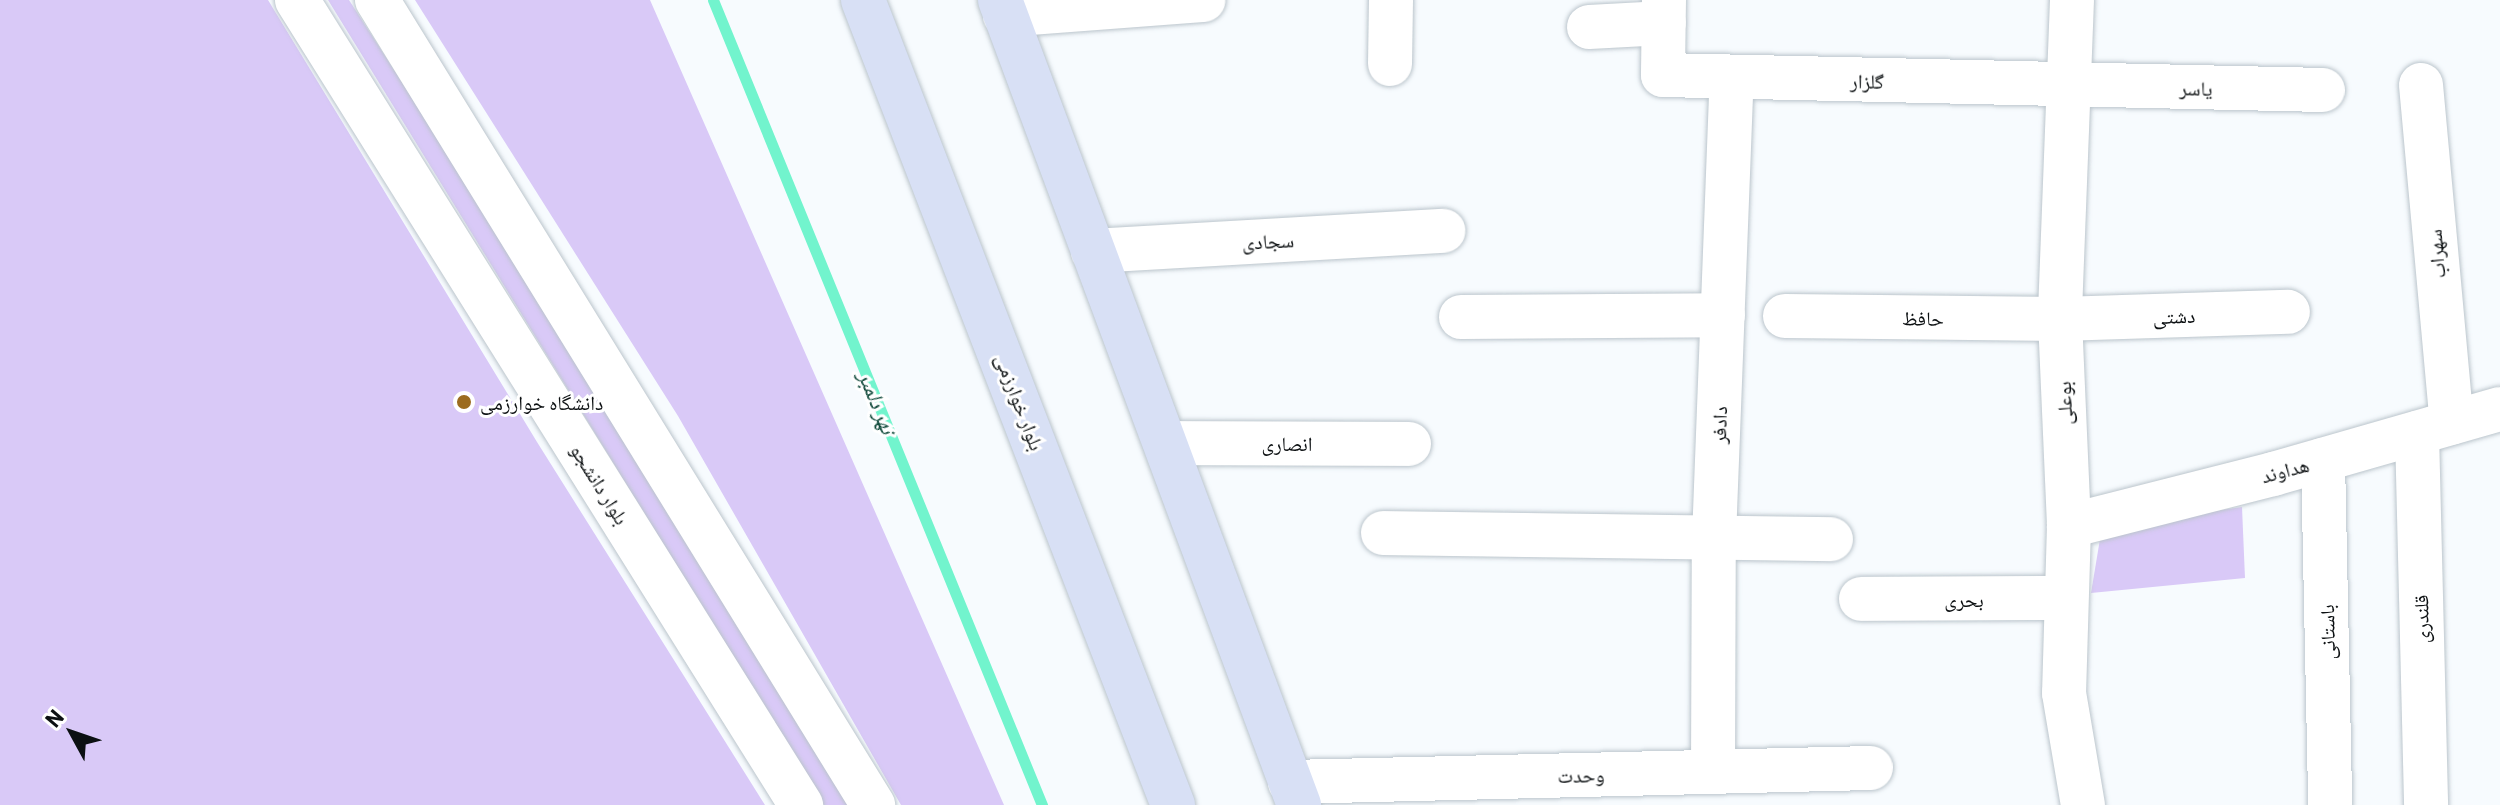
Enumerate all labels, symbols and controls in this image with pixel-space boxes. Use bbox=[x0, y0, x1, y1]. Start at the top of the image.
street label: گلزار bbox=[1850, 69, 1884, 93]
street label: یاسر bbox=[2179, 76, 2213, 100]
street label: سجادی bbox=[1241, 228, 1295, 254]
street label: سهراب bbox=[2422, 229, 2450, 279]
street label: دشتی bbox=[2152, 303, 2196, 329]
street label: حافظ bbox=[1902, 306, 1944, 330]
street label: بلوار خوارزمی bbox=[991, 350, 1049, 454]
water label: نهر دلمبر bbox=[853, 367, 903, 437]
street label: بوعلی bbox=[2051, 381, 2077, 425]
place label: دانشگاه خوارزمی bbox=[480, 390, 603, 414]
marker: دانشگاه خوارزمی bbox=[455, 393, 473, 411]
street label: دادفر bbox=[1706, 406, 1732, 444]
street label: انصاری bbox=[1262, 431, 1312, 455]
street label: بلوار دانشجو bbox=[566, 439, 634, 529]
street label: هداوند bbox=[2258, 452, 2312, 488]
street label: بحری bbox=[1944, 587, 1984, 611]
street label: قلندری bbox=[2409, 594, 2433, 644]
street label: باستانی bbox=[2315, 604, 2339, 660]
north arrow bbox=[32, 693, 112, 773]
text: N bbox=[39, 704, 68, 732]
street label: وحدت bbox=[1557, 763, 1605, 787]

